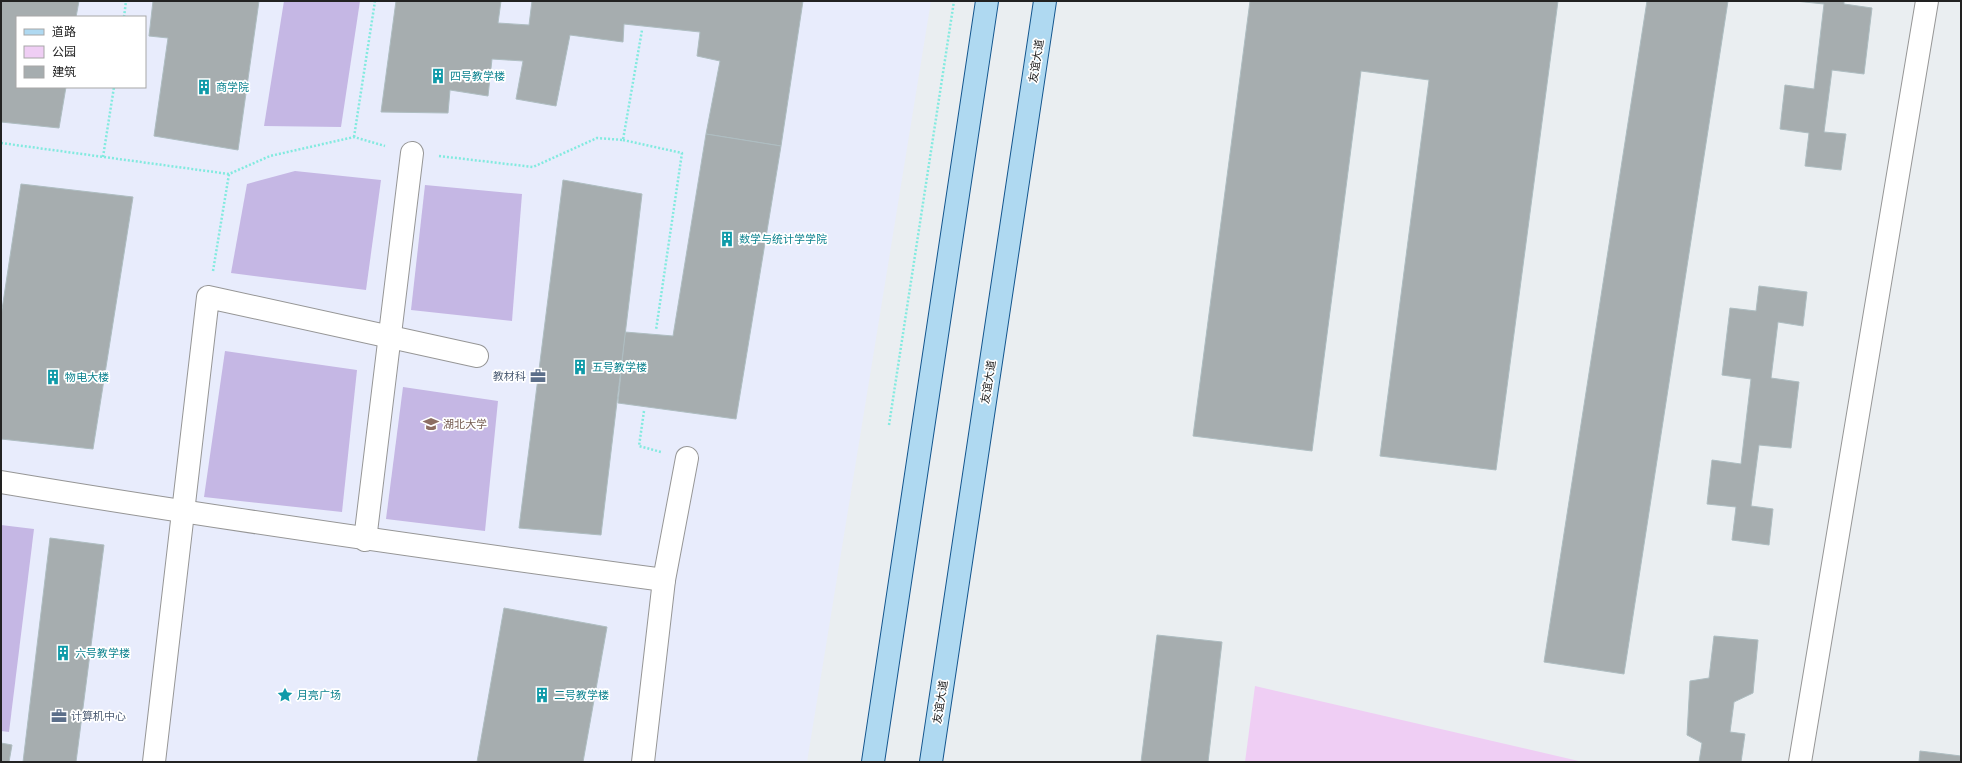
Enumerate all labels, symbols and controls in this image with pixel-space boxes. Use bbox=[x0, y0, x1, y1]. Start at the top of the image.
legend bbox=[16, 16, 146, 88]
text: 道路 bbox=[52, 24, 76, 39]
street label: 友谊大道 bbox=[1026, 38, 1046, 84]
text: 公园 bbox=[52, 44, 76, 59]
text: 建筑 bbox=[52, 64, 76, 79]
building icon: 四号教学楼 bbox=[429, 67, 447, 85]
place label: 四号教学楼 bbox=[450, 69, 505, 83]
building icon: 商学院 bbox=[195, 78, 213, 96]
place label: 商学院 bbox=[216, 80, 249, 94]
building icon: 数学与统计学学院 bbox=[718, 230, 736, 248]
place label: 数学与统计学学院 bbox=[739, 232, 827, 246]
building icon: 五号教学楼 bbox=[571, 358, 589, 376]
street label: 友谊大道 bbox=[978, 359, 998, 405]
place label: 五号教学楼 bbox=[592, 360, 647, 374]
office icon: 教材科 bbox=[529, 367, 547, 385]
building icon: 物电大楼 bbox=[44, 368, 62, 386]
place label: 教材科 bbox=[493, 369, 526, 383]
place label: 物电大楼 bbox=[65, 370, 109, 384]
school or university icon: 湖北大学 bbox=[422, 415, 440, 433]
place label: 湖北大学 bbox=[443, 417, 487, 431]
building icon: 六号教学楼 bbox=[54, 644, 72, 662]
place label: 六号教学楼 bbox=[75, 646, 130, 660]
street label: 友谊大道 bbox=[930, 679, 950, 725]
place icon: 月亮广场 bbox=[276, 686, 294, 704]
building icon: 二号教学楼 bbox=[533, 686, 551, 704]
place label: 月亮广场 bbox=[297, 688, 341, 702]
place label: 二号教学楼 bbox=[554, 688, 609, 702]
office icon: 计算机中心 bbox=[50, 707, 68, 725]
place label: 计算机中心 bbox=[71, 709, 126, 723]

